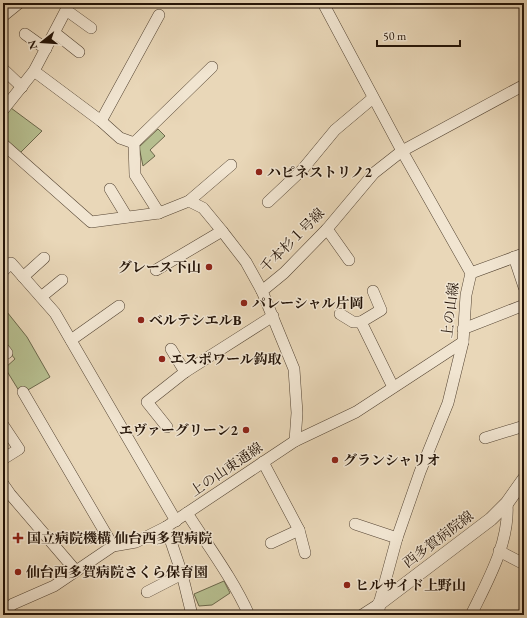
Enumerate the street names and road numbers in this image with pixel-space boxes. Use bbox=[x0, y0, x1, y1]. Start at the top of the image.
street label: 千本杉１号線 bbox=[256, 204, 328, 276]
street label: 上の山線 bbox=[438, 281, 462, 339]
street label: 上の山東通線 bbox=[186, 438, 266, 500]
street label: 西多賀病院線 bbox=[399, 507, 477, 571]

